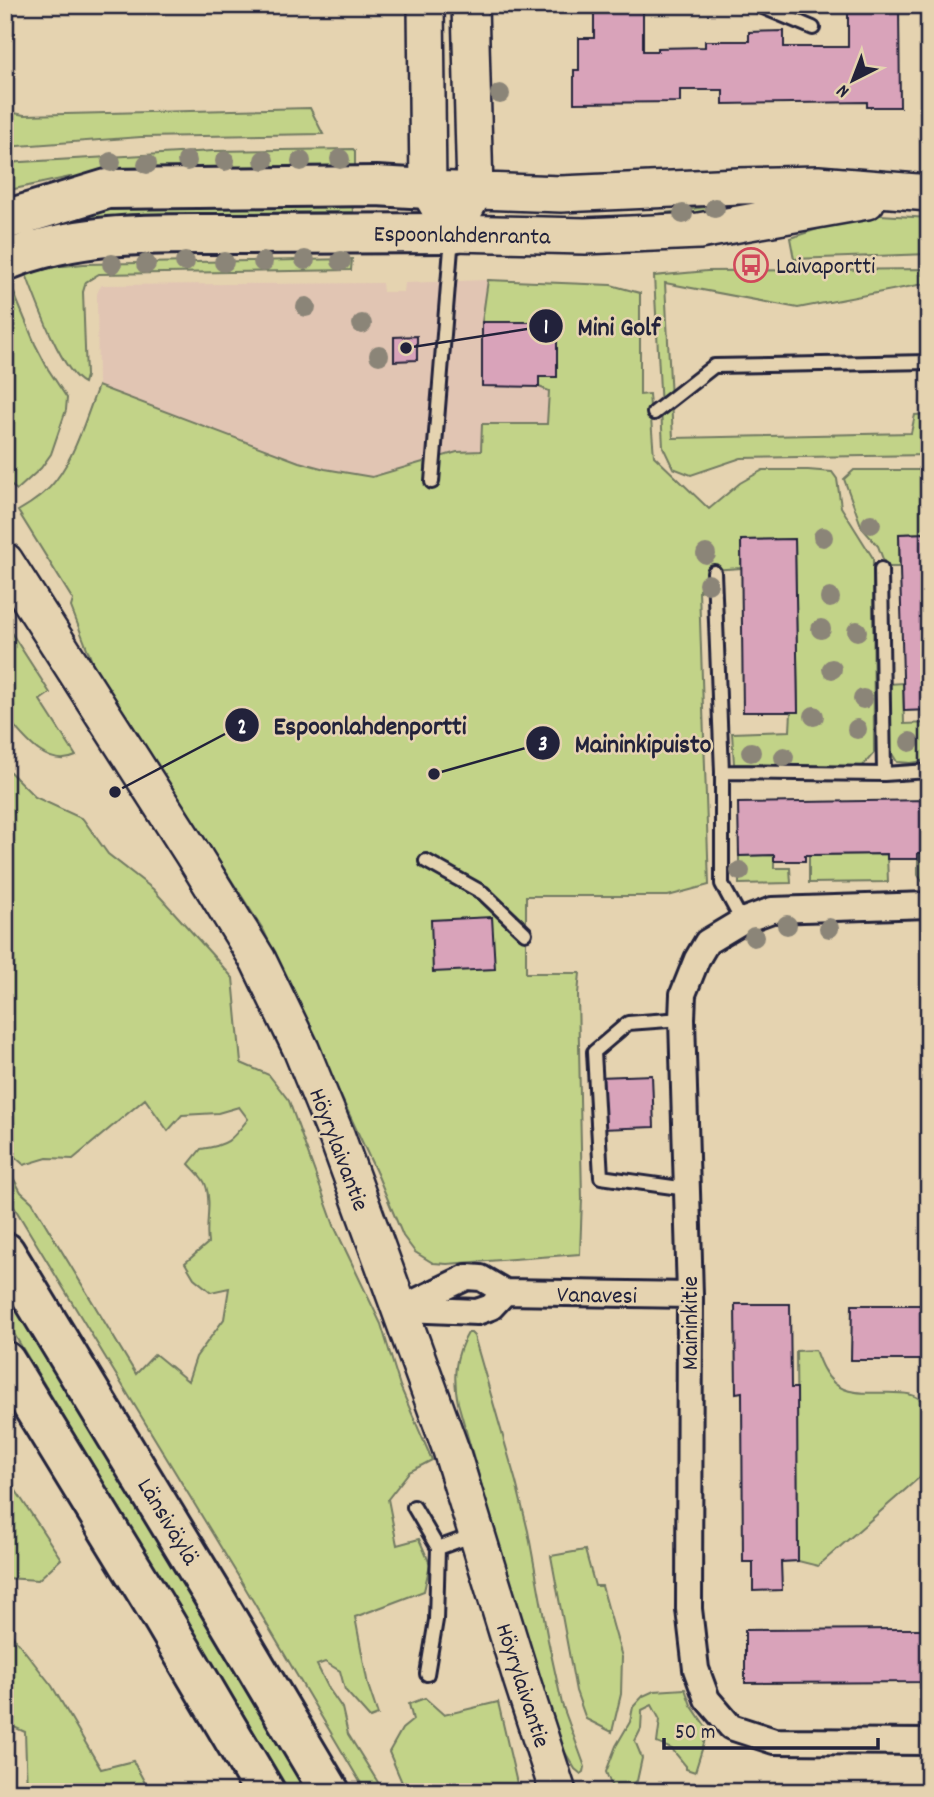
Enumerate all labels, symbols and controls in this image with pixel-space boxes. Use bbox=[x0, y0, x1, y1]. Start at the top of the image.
north arrow bbox=[818, 46, 888, 116]
text: N bbox=[831, 77, 856, 103]
street label: Espoonlahdenranta bbox=[373, 218, 551, 256]
bus stop icon: Laivaportti bbox=[732, 246, 770, 284]
place label: Laivaportti bbox=[776, 251, 875, 285]
callout: Mini Golf bbox=[529, 302, 675, 349]
text: Mini Golf bbox=[578, 311, 662, 348]
text: 1 bbox=[544, 314, 548, 344]
callout: Espoonlahdenportti bbox=[224, 702, 480, 749]
text: Espoonlahdenportti bbox=[274, 710, 467, 747]
text: 2 bbox=[237, 714, 247, 744]
callout: Maininkipuisto bbox=[525, 719, 725, 766]
text: Maininkipuisto bbox=[575, 728, 712, 765]
text: 3 bbox=[538, 731, 548, 761]
street label: Höyrylaivantie bbox=[298, 1084, 376, 1216]
street label: Maininkitie bbox=[675, 1276, 709, 1370]
street label: Vanavesi bbox=[557, 1279, 637, 1315]
street label: Länsiväylä bbox=[127, 1472, 206, 1573]
street label: Höyrylaivantie bbox=[485, 1619, 557, 1752]
scale bar bbox=[664, 1706, 878, 1750]
text: 50 m bbox=[675, 1719, 715, 1749]

